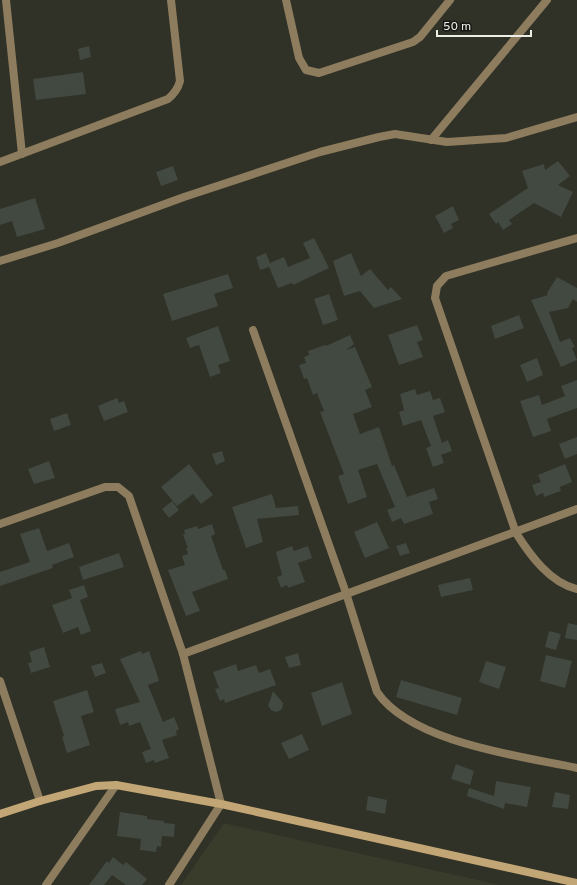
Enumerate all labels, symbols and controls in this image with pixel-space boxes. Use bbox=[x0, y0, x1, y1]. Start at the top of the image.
scale bar bbox=[437, 12, 531, 38]
text: 50 m bbox=[443, 19, 471, 35]

